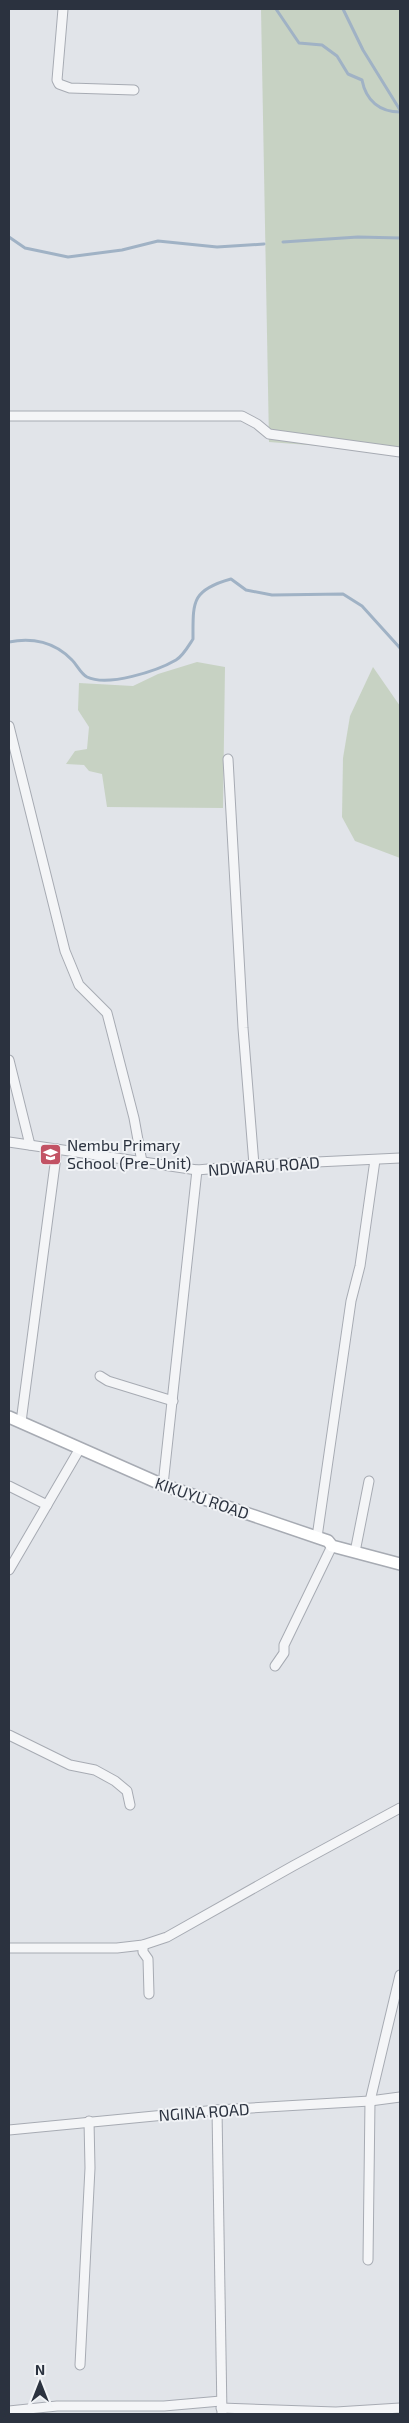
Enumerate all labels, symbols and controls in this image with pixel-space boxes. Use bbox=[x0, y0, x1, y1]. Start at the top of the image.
place label: Nembu Primary School (Pre-Unit) bbox=[67, 1135, 191, 1172]
school or university icon: Nembu Primary School (Pre-Unit) bbox=[39, 1142, 63, 1166]
street label: NDWARU ROAD bbox=[208, 1152, 320, 1179]
street label: KIKUYU ROAD bbox=[153, 1473, 252, 1522]
street label: NGINA ROAD bbox=[158, 2099, 250, 2124]
north arrow bbox=[15, 2358, 65, 2408]
text: N bbox=[35, 2361, 45, 2378]

